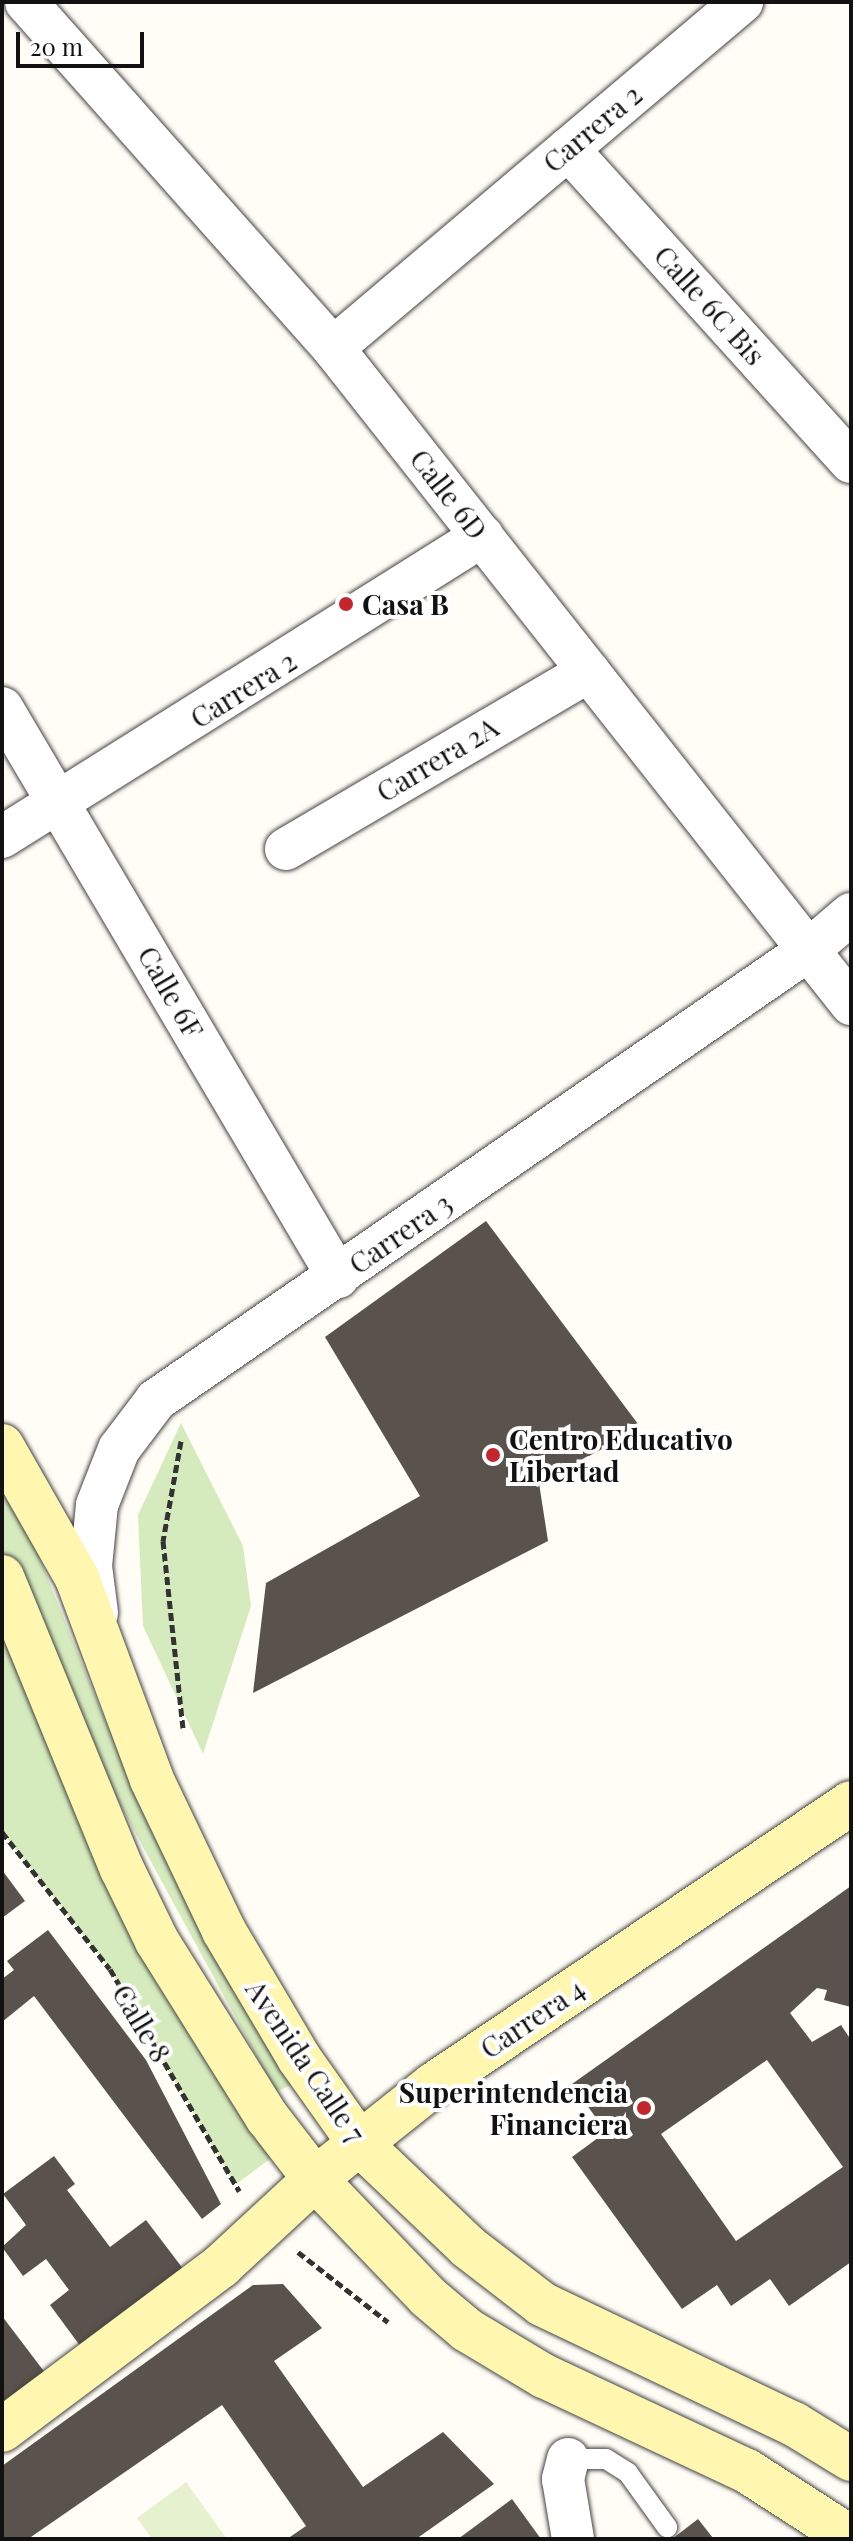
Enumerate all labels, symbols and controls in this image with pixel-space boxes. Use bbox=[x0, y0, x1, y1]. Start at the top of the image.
scale bar bbox=[20, 16, 148, 66]
text: 20 m bbox=[30, 30, 83, 62]
street label: Carrera 2 bbox=[536, 77, 648, 179]
street label: Calle 6C Bis bbox=[648, 238, 772, 372]
street label: Calle 6D bbox=[403, 442, 495, 546]
place label: Casa B bbox=[362, 587, 449, 621]
marker: Casa B bbox=[337, 595, 355, 613]
street label: Carrera 2 bbox=[184, 643, 302, 735]
street label: Carrera 2A bbox=[370, 710, 504, 808]
street label: Calle 6F bbox=[131, 940, 211, 1044]
street label: Carrera 3 bbox=[342, 1185, 458, 1281]
place label: Centro Educativo Libertad bbox=[509, 1422, 733, 1488]
marker: Centro Educativo Libertad bbox=[484, 1446, 502, 1464]
street label: Carrera 4 bbox=[473, 1971, 591, 2065]
street label: Avenida Calle 7 bbox=[239, 1973, 373, 2149]
street label: Calle 8 bbox=[106, 1978, 178, 2068]
place label: Superintendencia Financiera bbox=[399, 2075, 628, 2141]
marker: Superintendencia Financiera bbox=[635, 2099, 653, 2117]

